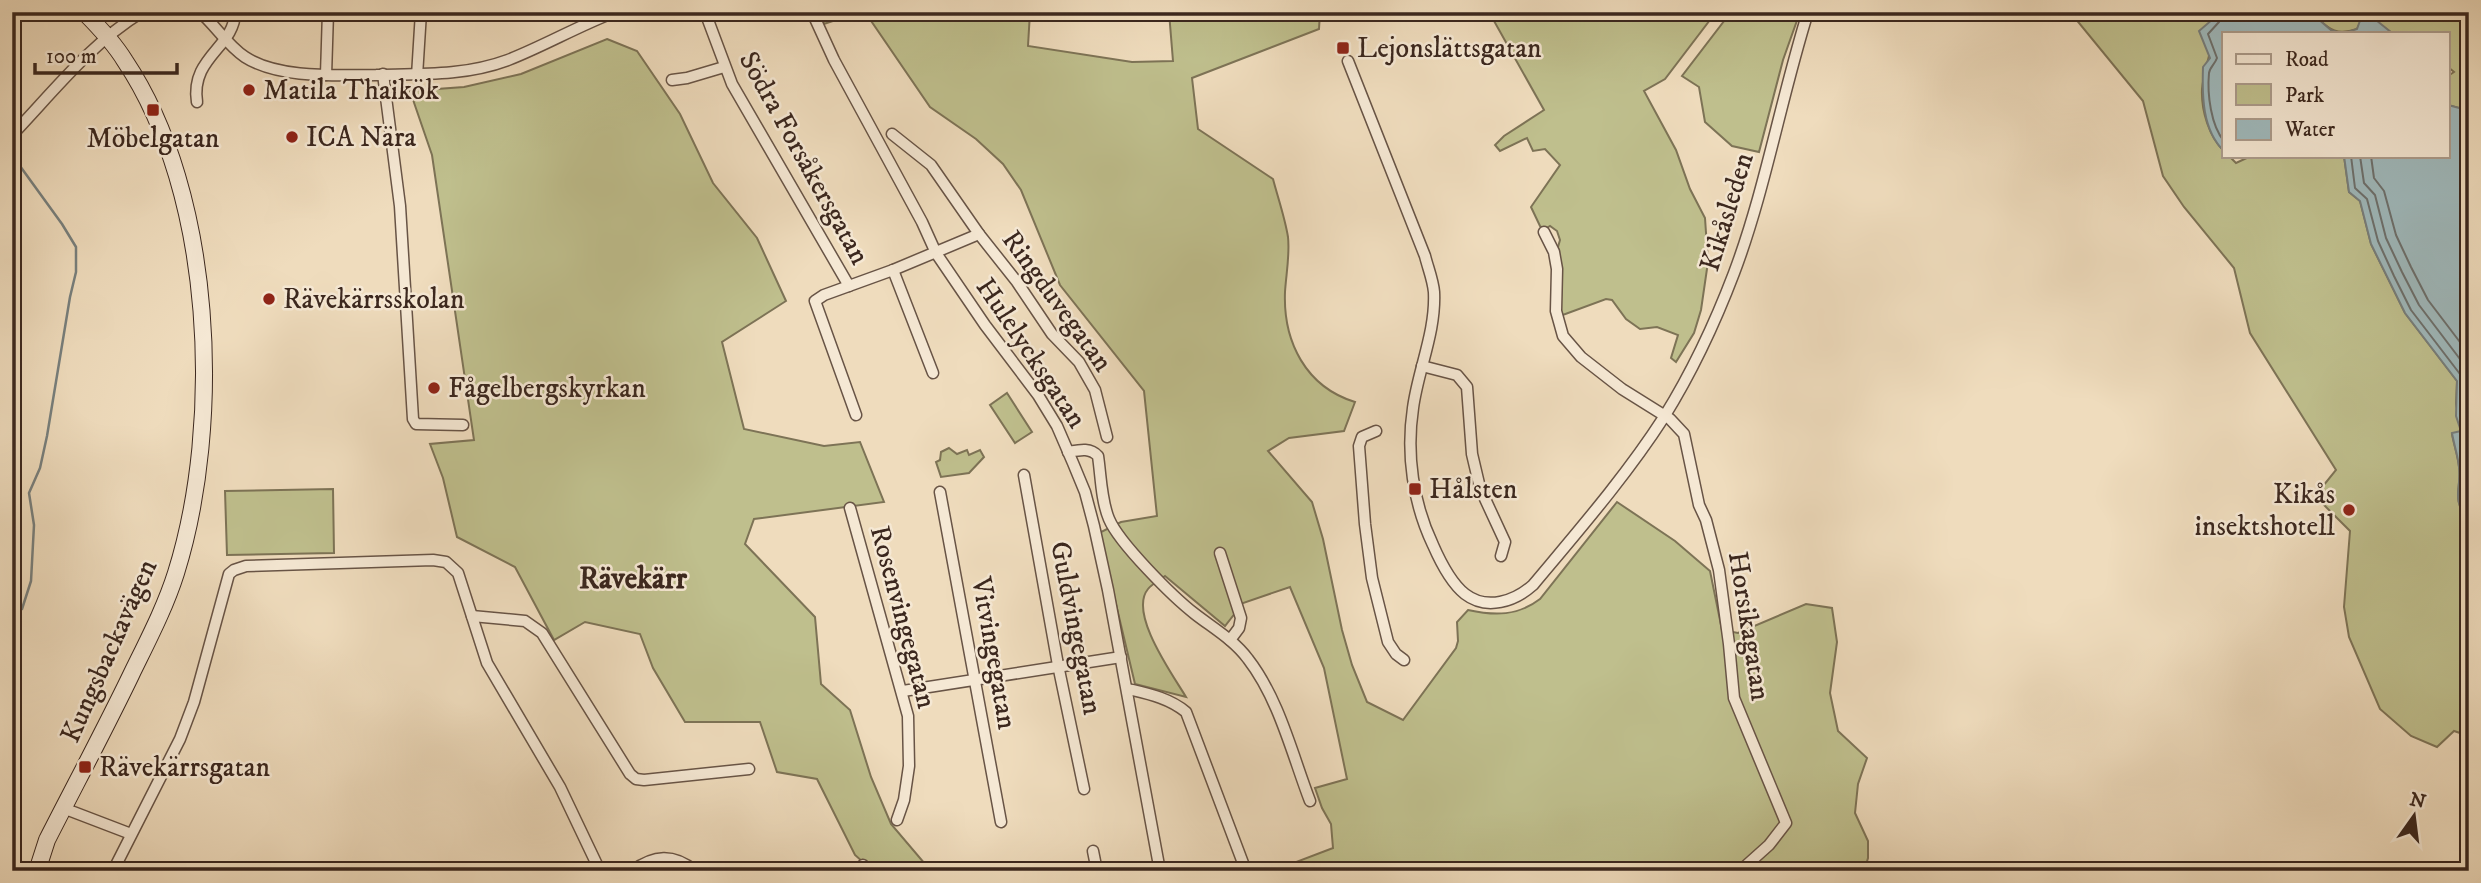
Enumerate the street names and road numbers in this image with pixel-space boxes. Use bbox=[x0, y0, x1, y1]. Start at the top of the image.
street label: Södra Forsåkersgatan bbox=[731, 45, 877, 271]
street label: Kikåsleden bbox=[1692, 148, 1762, 276]
street label: Ringduvegatan bbox=[994, 223, 1120, 379]
street label: Hulelycksgatan bbox=[968, 271, 1094, 435]
street label: Rosenvingegatan bbox=[862, 522, 944, 713]
street label: Guldvingegatan bbox=[1042, 538, 1110, 718]
street label: Horsikagatan bbox=[1720, 549, 1778, 703]
street label: Kungsbackavägen bbox=[53, 553, 165, 748]
street label: Vitvingegatan bbox=[963, 573, 1025, 732]

